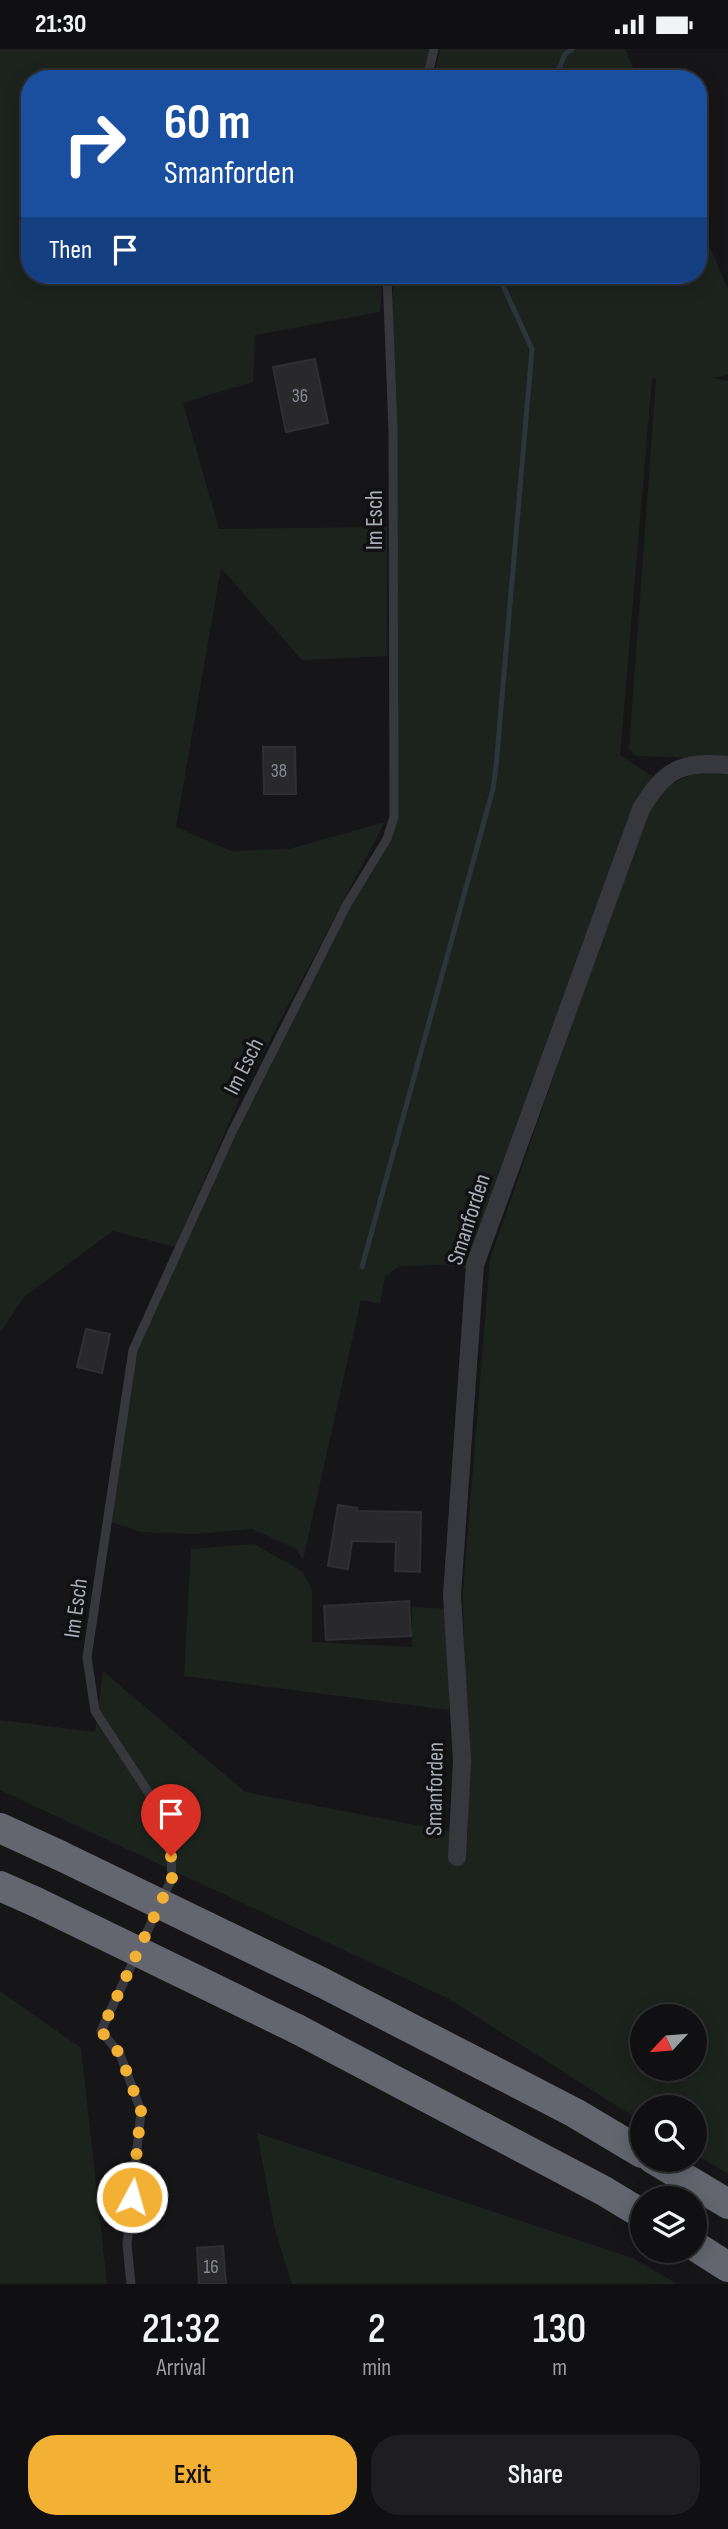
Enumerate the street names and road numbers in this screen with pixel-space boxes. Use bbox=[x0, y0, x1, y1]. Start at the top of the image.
street label: Im Esch bbox=[361, 490, 389, 550]
street label: Im Esch bbox=[218, 1033, 270, 1099]
street label: Smanforden bbox=[441, 1170, 497, 1268]
street label: Im Esch bbox=[58, 1577, 94, 1640]
street label: Smanforden bbox=[420, 1742, 450, 1836]

